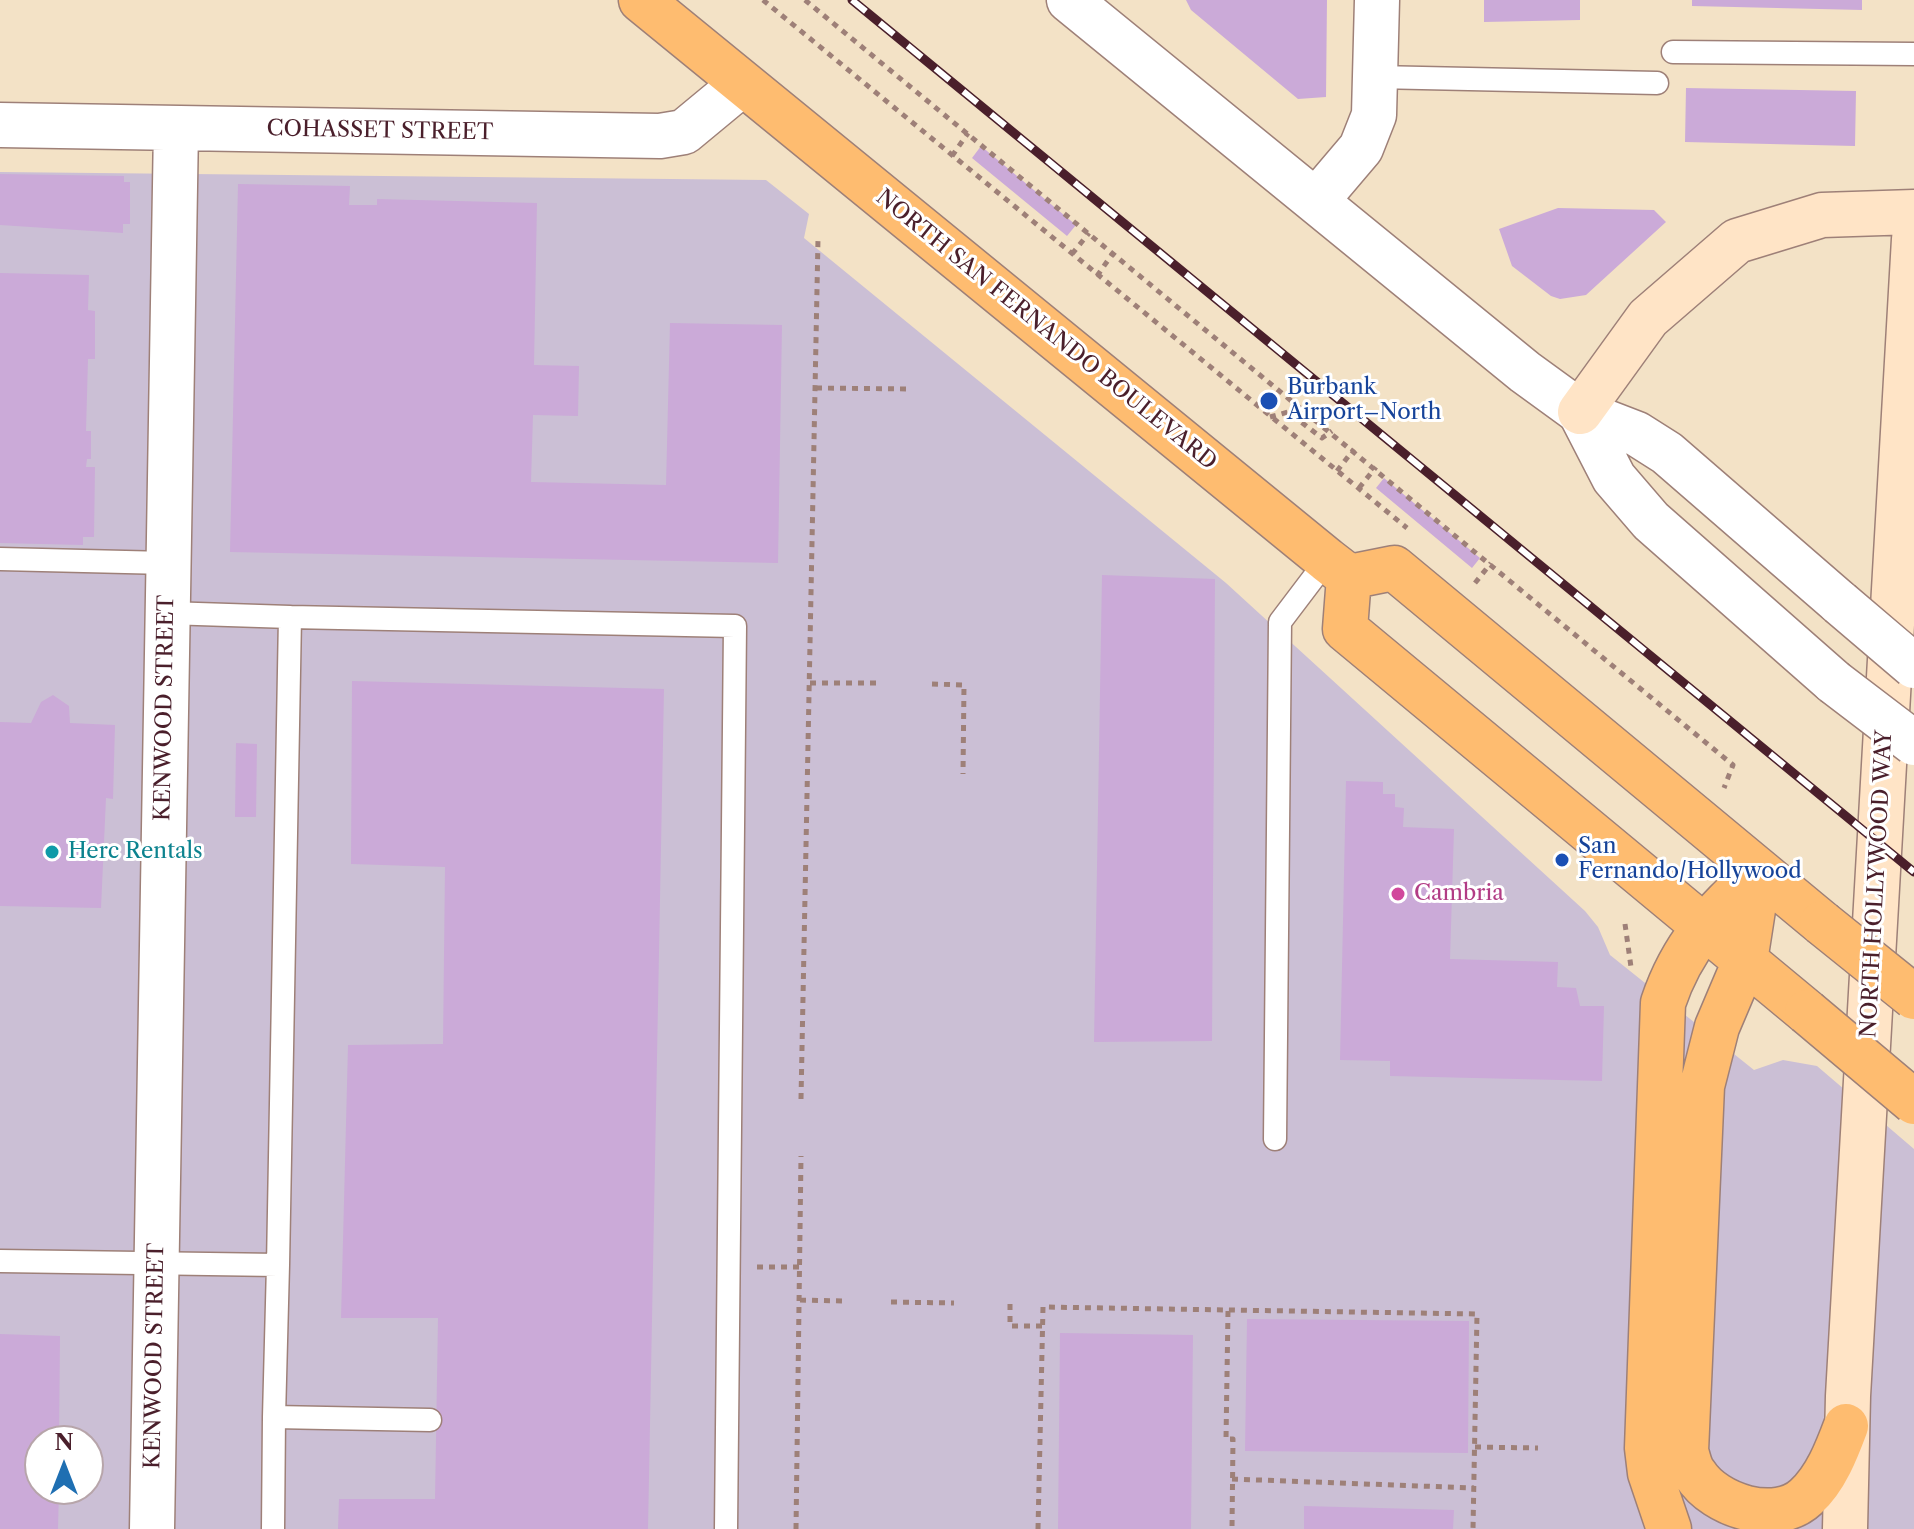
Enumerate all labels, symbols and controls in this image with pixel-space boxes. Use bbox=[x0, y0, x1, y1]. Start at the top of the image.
street label: COHASSET STREET bbox=[266, 116, 494, 146]
street label: NORTH SAN FERNANDO BOULEVARD bbox=[870, 184, 1222, 476]
place label: Burbank Airport–North bbox=[1287, 375, 1441, 426]
marker: Burbank Airport–North bbox=[1258, 390, 1280, 412]
street label: KENWOOD STREET bbox=[150, 595, 180, 821]
street label: NORTH HOLLYWOOD WAY bbox=[1856, 729, 1898, 1039]
place label: San Fernando/Hollywood bbox=[1578, 834, 1802, 886]
place label: Herc Rentals bbox=[68, 839, 203, 865]
marker: Herc Rentals bbox=[43, 843, 61, 861]
marker: San Fernando/Hollywood bbox=[1553, 851, 1571, 869]
place label: Cambria bbox=[1414, 881, 1504, 907]
marker: Cambria bbox=[1389, 885, 1407, 903]
street label: KENWOOD STREET bbox=[140, 1243, 170, 1469]
north arrow bbox=[24, 1425, 104, 1505]
text: N bbox=[54, 1429, 74, 1456]

